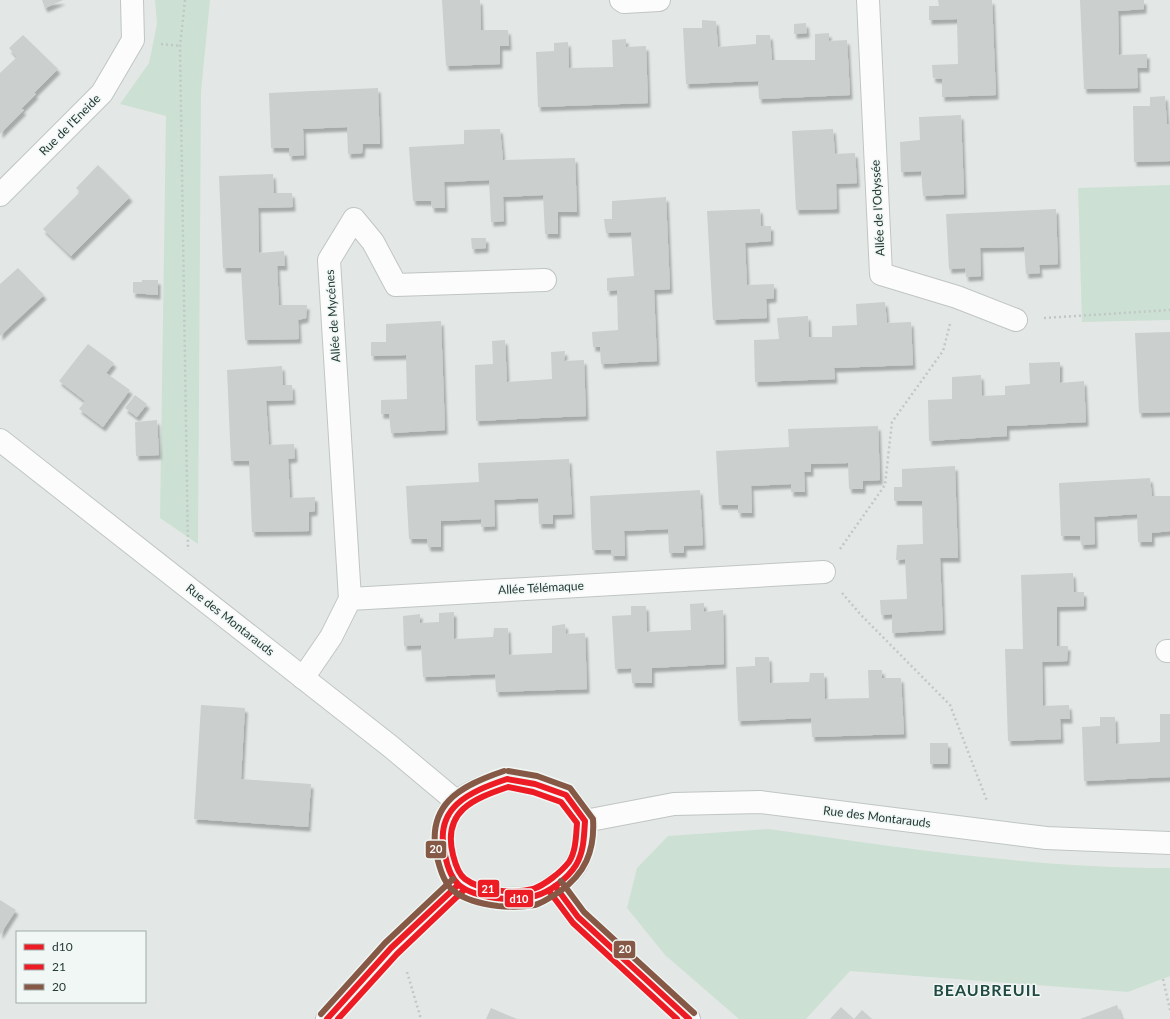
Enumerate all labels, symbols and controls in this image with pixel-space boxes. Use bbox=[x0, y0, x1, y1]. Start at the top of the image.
street label: Rue de l'Eneide bbox=[36, 91, 103, 158]
street label: Allée de l'Odyssée bbox=[867, 160, 888, 257]
street label: Allée de Mycénes bbox=[322, 269, 343, 363]
street label: Allée Télémaque bbox=[498, 578, 584, 597]
street label: Rue des Montarauds bbox=[183, 580, 278, 659]
street label: Rue des Montarauds bbox=[822, 802, 932, 831]
line badge: 20 bbox=[425, 840, 447, 859]
text: 20 bbox=[430, 842, 443, 855]
line badge: 21 bbox=[477, 879, 500, 898]
text: 21 bbox=[482, 882, 494, 895]
line badge: d10 bbox=[504, 889, 534, 908]
text: d10 bbox=[509, 892, 529, 905]
legend bbox=[16, 931, 146, 1003]
text: d10 bbox=[52, 939, 73, 954]
line badge: 20 bbox=[613, 940, 636, 959]
text: 20 bbox=[619, 942, 632, 955]
text: 21 bbox=[52, 959, 66, 974]
text: 20 bbox=[52, 979, 66, 994]
district label: BEAUBREUIL bbox=[933, 980, 1041, 999]

